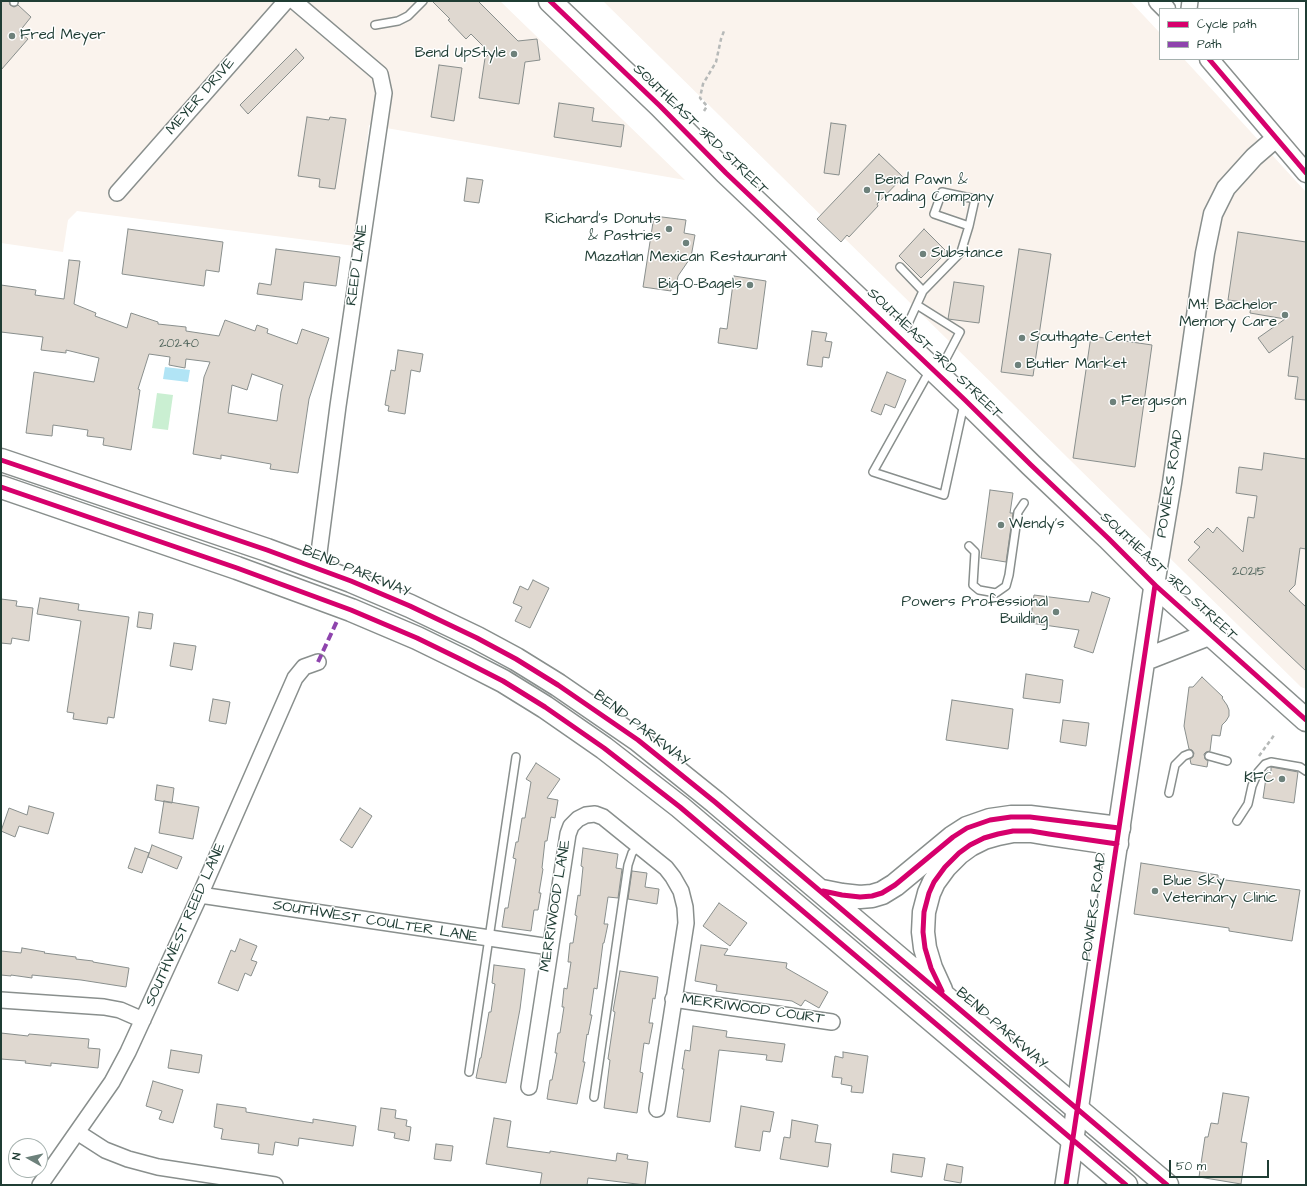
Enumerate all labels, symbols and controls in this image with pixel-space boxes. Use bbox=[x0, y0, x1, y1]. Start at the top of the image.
legend bbox=[1159, 8, 1299, 60]
text: Cycle path bbox=[1197, 16, 1256, 33]
place label: Fred Meyer bbox=[20, 27, 106, 45]
marker: Fred Meyer bbox=[7, 31, 17, 41]
text: Path bbox=[1197, 36, 1222, 53]
place label: Bend UpStyle bbox=[415, 45, 506, 63]
marker: Bend UpStyle bbox=[509, 49, 519, 59]
street label: MEYER DRIVE bbox=[163, 55, 239, 139]
street label: SOUTHEAST 3RD STREET bbox=[629, 61, 771, 199]
place label: Bend Pawn & Trading Company bbox=[875, 172, 994, 207]
marker: Bend Pawn & Trading Company bbox=[862, 185, 872, 195]
place label: Richard’s Donuts & Pastries bbox=[545, 211, 661, 246]
street label: REED LANE bbox=[343, 223, 373, 307]
marker: Richard’s Donuts & Pastries bbox=[664, 224, 674, 234]
marker: Mazatlan Mexican Restaurant bbox=[681, 238, 691, 248]
place label: Substance bbox=[931, 245, 1003, 263]
place label: Mazatlan Mexican Restaurant bbox=[585, 249, 787, 267]
marker: Substance bbox=[918, 249, 928, 259]
place label: Big-O-Bagels bbox=[658, 276, 742, 294]
marker: Big-O-Bagels bbox=[745, 280, 755, 290]
street label: SOUTHEAST 3RD STREET bbox=[863, 285, 1005, 423]
place label: Mt. Bachelor Memory Care bbox=[1179, 297, 1277, 332]
marker: Mt. Bachelor Memory Care bbox=[1280, 310, 1290, 320]
place label: Southgate Centet bbox=[1030, 329, 1151, 347]
marker: Southgate Centet bbox=[1017, 333, 1027, 343]
house number: 20240 bbox=[159, 336, 199, 352]
place label: Butler Market bbox=[1026, 356, 1127, 374]
marker: Butler Market bbox=[1013, 360, 1023, 370]
place label: Ferguson bbox=[1121, 393, 1187, 411]
marker: Ferguson bbox=[1108, 397, 1118, 407]
street label: POWERS ROAD bbox=[1154, 429, 1188, 539]
street label: SOUTHEAST 3RD STREET bbox=[1096, 509, 1240, 645]
place label: Wendy's bbox=[1009, 516, 1065, 534]
marker: Wendy's bbox=[996, 520, 1006, 530]
street label: BEND PARKWAY bbox=[299, 542, 413, 602]
house number: 20215 bbox=[1232, 564, 1266, 580]
place label: Powers Professional Building bbox=[901, 594, 1048, 629]
marker: Powers Professional Building bbox=[1051, 607, 1061, 617]
street label: BEND PARKWAY bbox=[590, 687, 692, 771]
place label: KFC bbox=[1244, 770, 1274, 788]
marker: KFC bbox=[1277, 774, 1287, 784]
street label: MERRIWOOD LANE bbox=[537, 839, 575, 973]
street label: SOUTHWEST REED LANE bbox=[142, 841, 230, 1009]
street label: POWERS ROAD bbox=[1079, 852, 1111, 962]
place label: Blue Sky Veterinary Clinic bbox=[1163, 873, 1277, 908]
marker: Blue Sky Veterinary Clinic bbox=[1150, 886, 1160, 896]
street label: SOUTHWEST COULTER LANE bbox=[271, 897, 479, 947]
street label: BEND PARKWAY bbox=[952, 984, 1050, 1074]
street label: MERRIWOOD COURT bbox=[680, 991, 826, 1029]
north arrow bbox=[8, 1138, 48, 1178]
text: N bbox=[9, 1152, 25, 1161]
scale bar bbox=[1171, 1152, 1271, 1178]
text: 50 m bbox=[1176, 1158, 1206, 1175]

